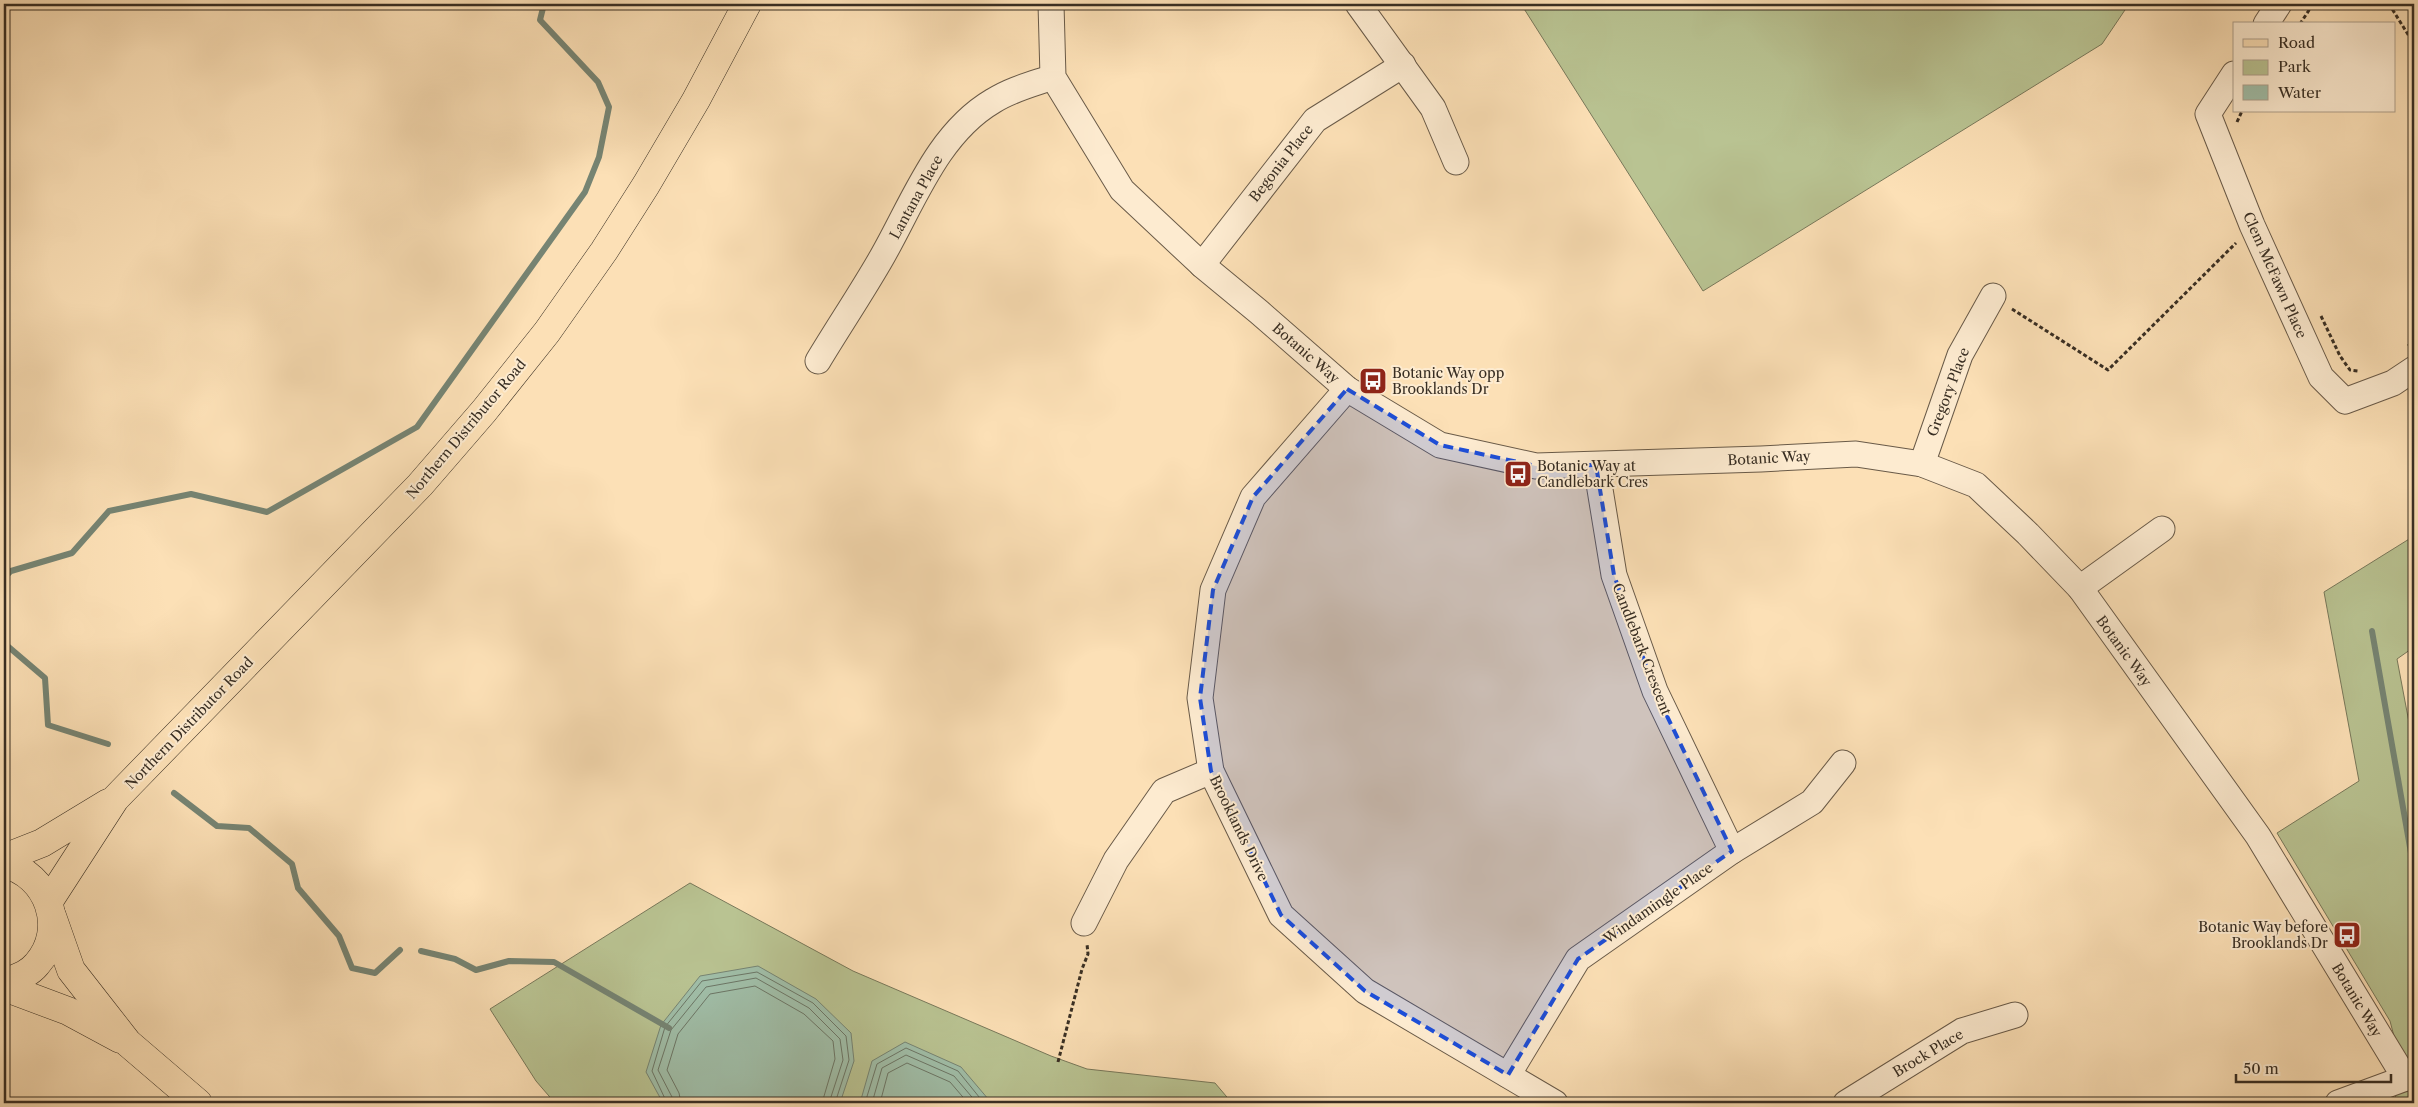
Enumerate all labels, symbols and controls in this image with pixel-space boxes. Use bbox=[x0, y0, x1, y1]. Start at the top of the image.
legend bbox=[2233, 22, 2396, 112]
text: Road bbox=[2278, 33, 2315, 52]
text: Park bbox=[2278, 57, 2312, 76]
text: Water bbox=[2277, 83, 2322, 102]
street label: Begonia Place bbox=[1245, 121, 1317, 205]
street label: Lantana Place bbox=[885, 152, 947, 242]
street label: Clem McFawn Place bbox=[2239, 209, 2311, 341]
street label: Botanic Way bbox=[1269, 319, 1343, 387]
street label: Gregory Place bbox=[1923, 345, 1973, 439]
street label: Northern Distributor Road bbox=[402, 355, 530, 503]
place label: Botanic Way opp Brooklands Dr bbox=[1392, 364, 1504, 398]
bus stop icon: Botanic Way opp Brooklands Dr bbox=[1358, 366, 1388, 396]
street label: Botanic Way bbox=[1727, 447, 1811, 469]
place label: Botanic Way at Candlebark Cres bbox=[1537, 457, 1648, 491]
bus stop icon: Botanic Way at Candlebark Cres bbox=[1503, 459, 1533, 489]
street label: Candlebark Crescent bbox=[1608, 580, 1676, 718]
street label: Botanic Way bbox=[2092, 612, 2156, 690]
street label: Northern Distributor Road bbox=[121, 653, 257, 793]
street label: Brooklands Drive bbox=[1206, 772, 1273, 884]
street label: Windamingle Place bbox=[1599, 858, 1716, 948]
place label: Botanic Way before Brooklands Dr bbox=[2198, 918, 2328, 952]
bus stop icon: Botanic Way before Brooklands Dr bbox=[2332, 920, 2362, 950]
street label: Botanic Way bbox=[2328, 960, 2386, 1040]
street label: Brock Place bbox=[1890, 1025, 1967, 1081]
scale bar bbox=[2236, 1052, 2390, 1084]
text: 50 m bbox=[2243, 1059, 2279, 1078]

